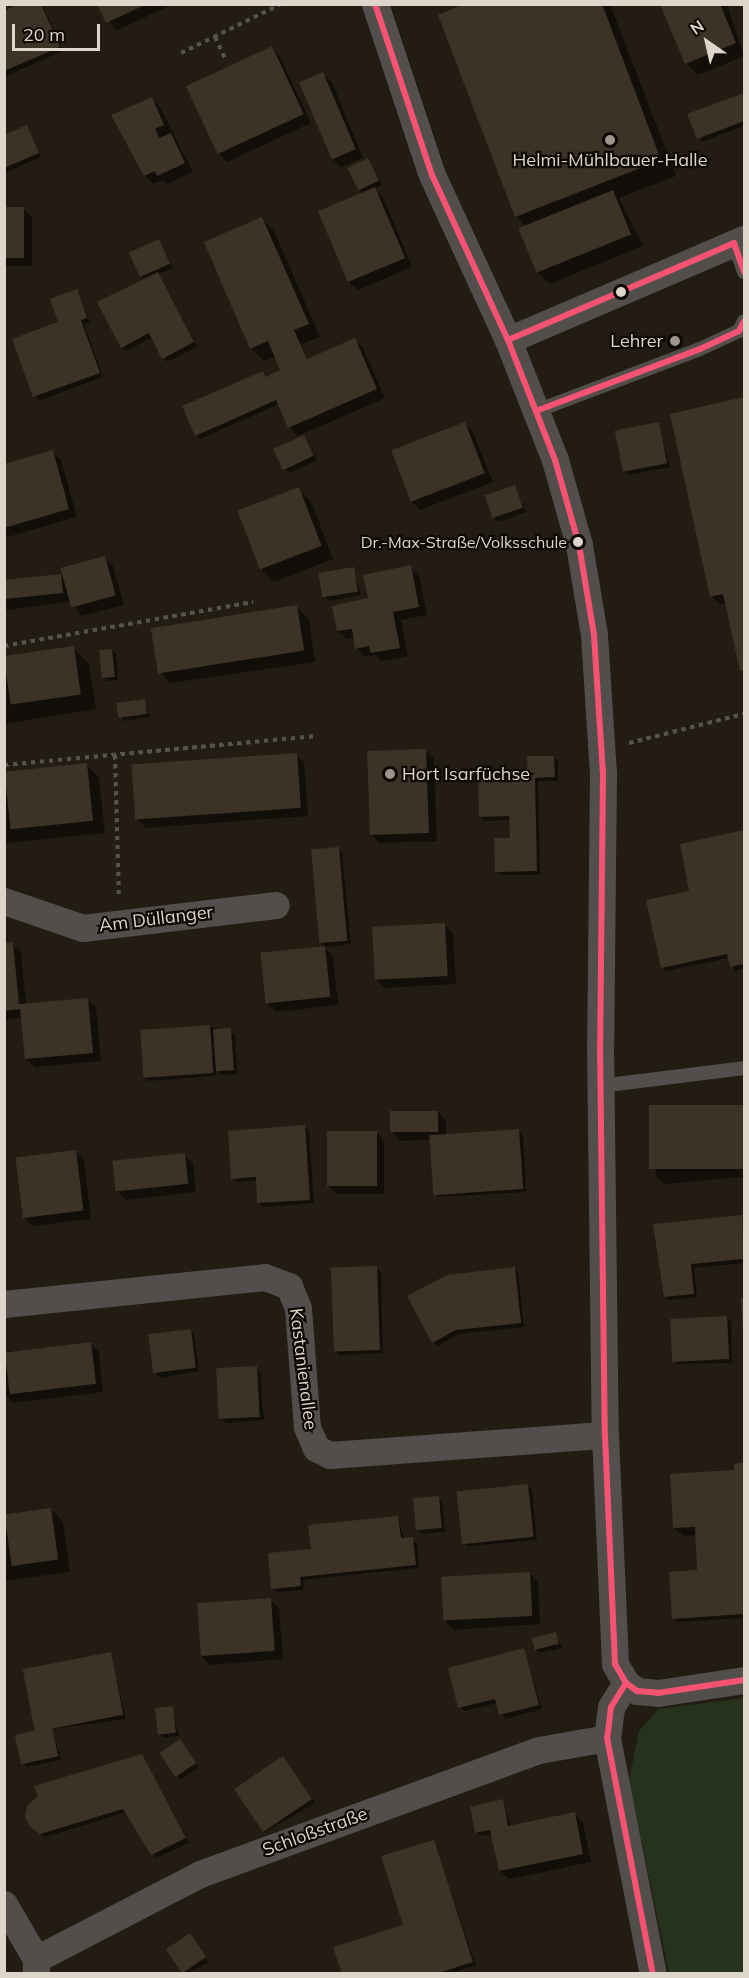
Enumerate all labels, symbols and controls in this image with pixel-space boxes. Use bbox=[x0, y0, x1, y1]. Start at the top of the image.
scale bar bbox=[15, 12, 104, 50]
north arrow bbox=[677, 12, 737, 72]
text: N bbox=[686, 15, 708, 39]
text: 20 m bbox=[23, 23, 65, 46]
marker: Helmi-Mühlbauer-Halle bbox=[603, 133, 617, 147]
place label: Helmi-Mühlbauer-Halle bbox=[513, 149, 707, 171]
unlabelled marker bbox=[615, 286, 627, 298]
place label: Lehrer bbox=[610, 330, 663, 352]
marker: Lehrer bbox=[668, 334, 682, 348]
place label: Dr.-Max-Straße/Volksschule bbox=[361, 532, 567, 552]
marker: Dr.-Max-Straße/Volksschule bbox=[572, 536, 584, 548]
place label: Hort Isarfüchse bbox=[402, 763, 530, 785]
marker: Hort Isarfüchse bbox=[383, 767, 397, 781]
street label: Am Düllanger bbox=[98, 901, 214, 937]
street label: Kastanienallee bbox=[285, 1307, 321, 1431]
street label: Schloßstraße bbox=[260, 1803, 370, 1861]

